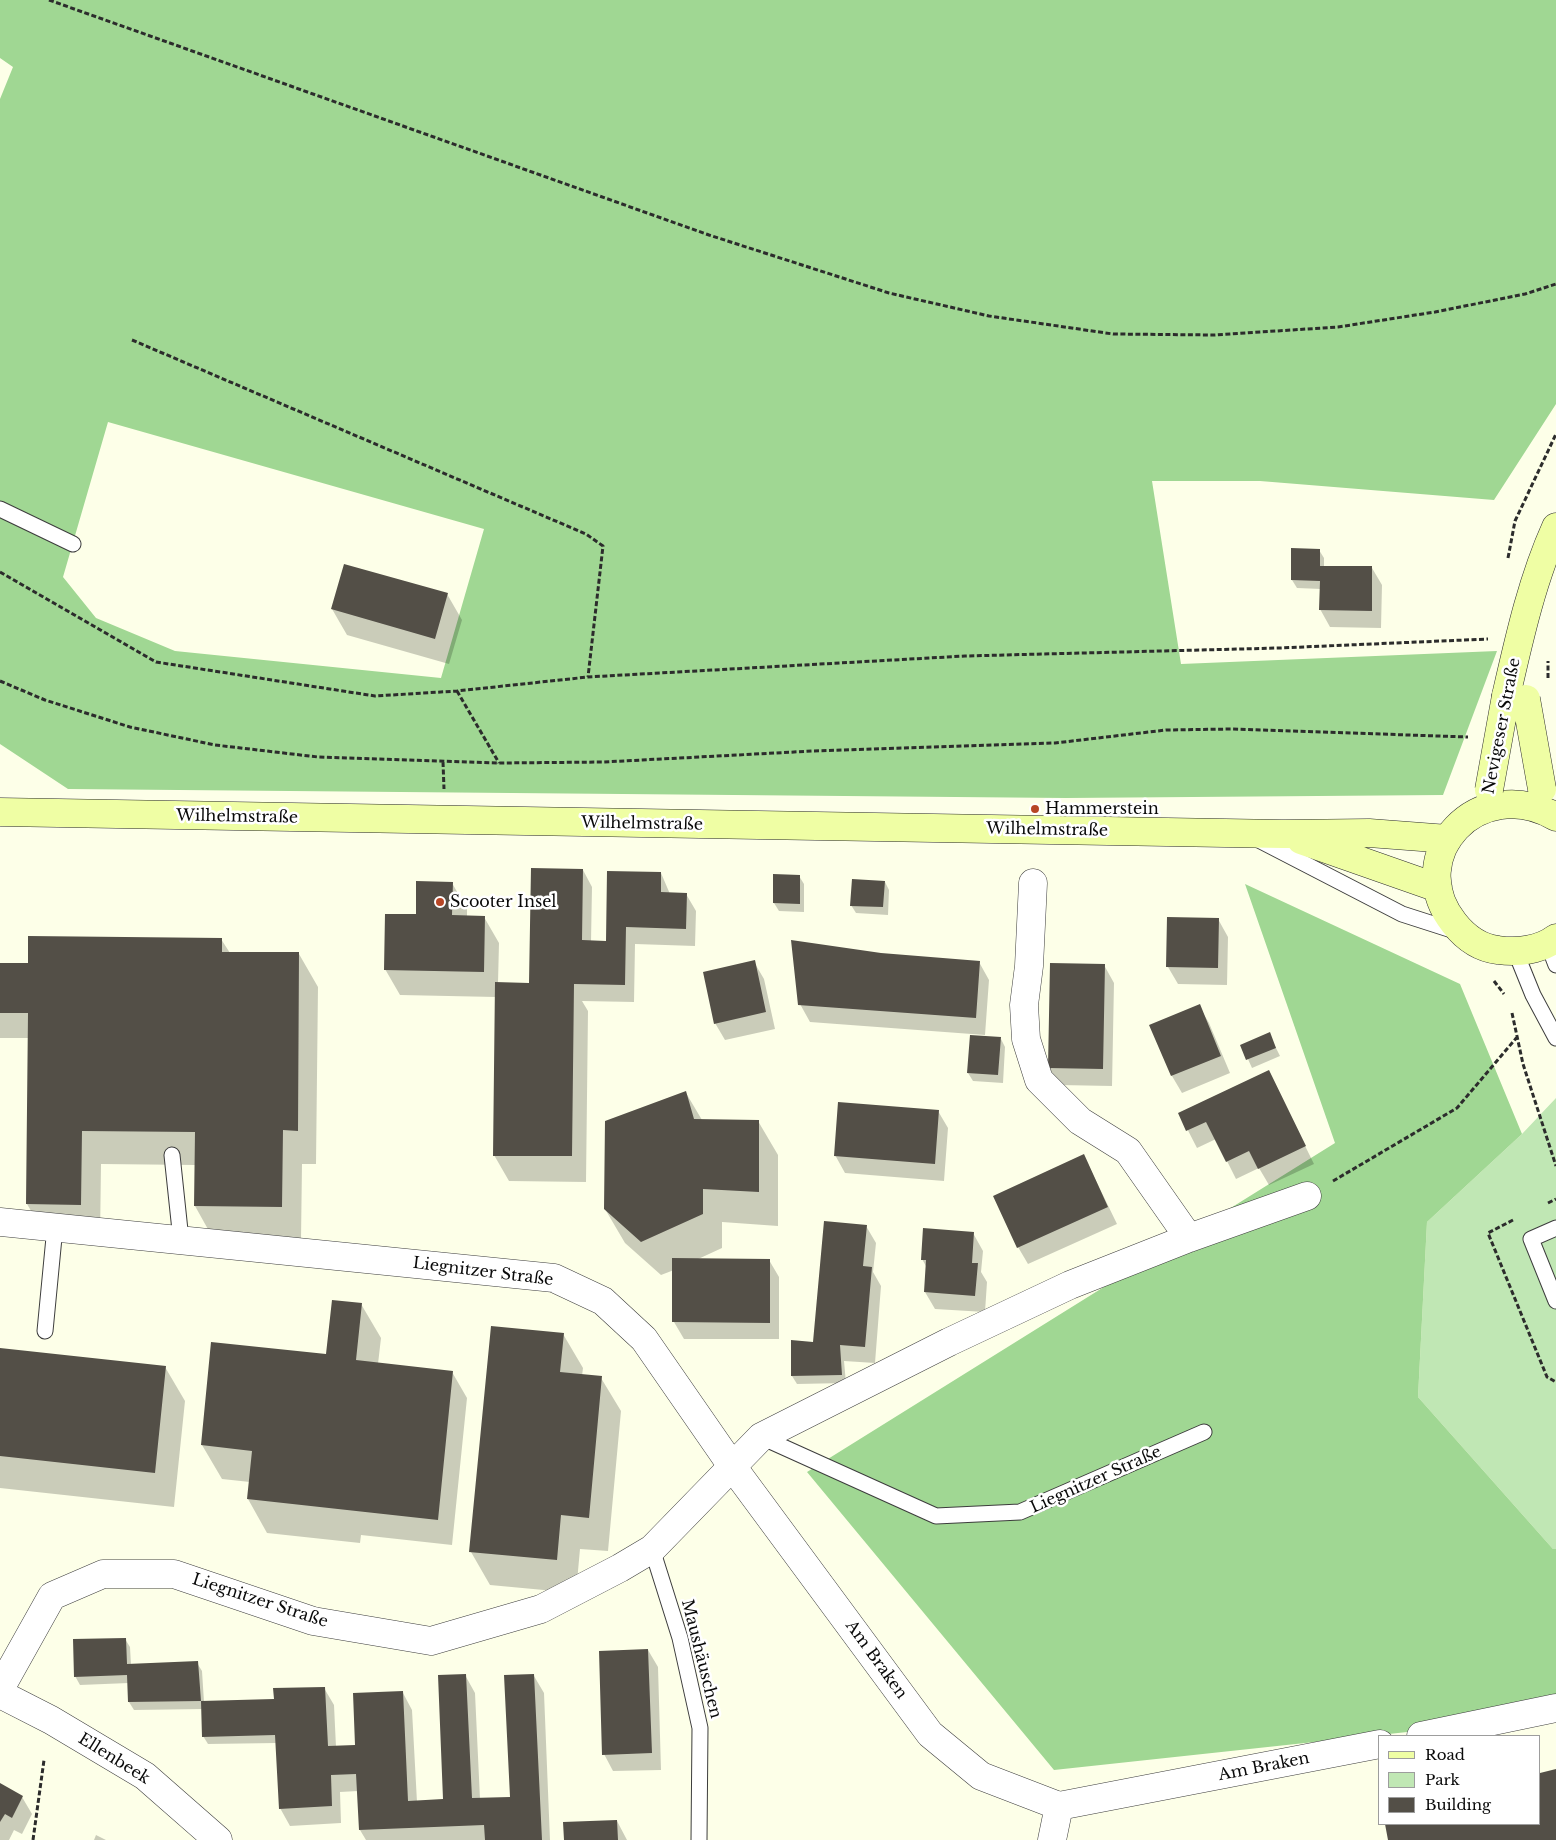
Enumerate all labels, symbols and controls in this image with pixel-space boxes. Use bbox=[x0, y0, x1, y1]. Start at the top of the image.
street label: Nevigeser Straße bbox=[1479, 656, 1525, 796]
place label: Hammerstein bbox=[1045, 799, 1159, 819]
marker: Hammerstein bbox=[1029, 803, 1041, 815]
street label: Wilhelmstraße bbox=[176, 806, 298, 828]
street label: Wilhelmstraße bbox=[581, 813, 703, 835]
street label: Wilhelmstraße bbox=[986, 819, 1108, 841]
place label: Scooter Insel bbox=[450, 892, 557, 912]
marker: Scooter Insel bbox=[434, 896, 446, 908]
street label: Liegnitzer Straße bbox=[412, 1254, 554, 1290]
street label: Liegnitzer Straße bbox=[1027, 1442, 1165, 1518]
street label: Liegnitzer Straße bbox=[190, 1570, 330, 1632]
street label: Maushäuschen bbox=[677, 1598, 725, 1720]
street label: Am Braken bbox=[841, 1617, 911, 1703]
street label: Ellenbeek bbox=[75, 1729, 153, 1789]
legend bbox=[1378, 1735, 1541, 1825]
text: Road bbox=[1425, 1745, 1465, 1764]
street label: Am Braken bbox=[1217, 1749, 1311, 1785]
text: Park bbox=[1425, 1770, 1460, 1789]
text: Building bbox=[1425, 1795, 1491, 1814]

